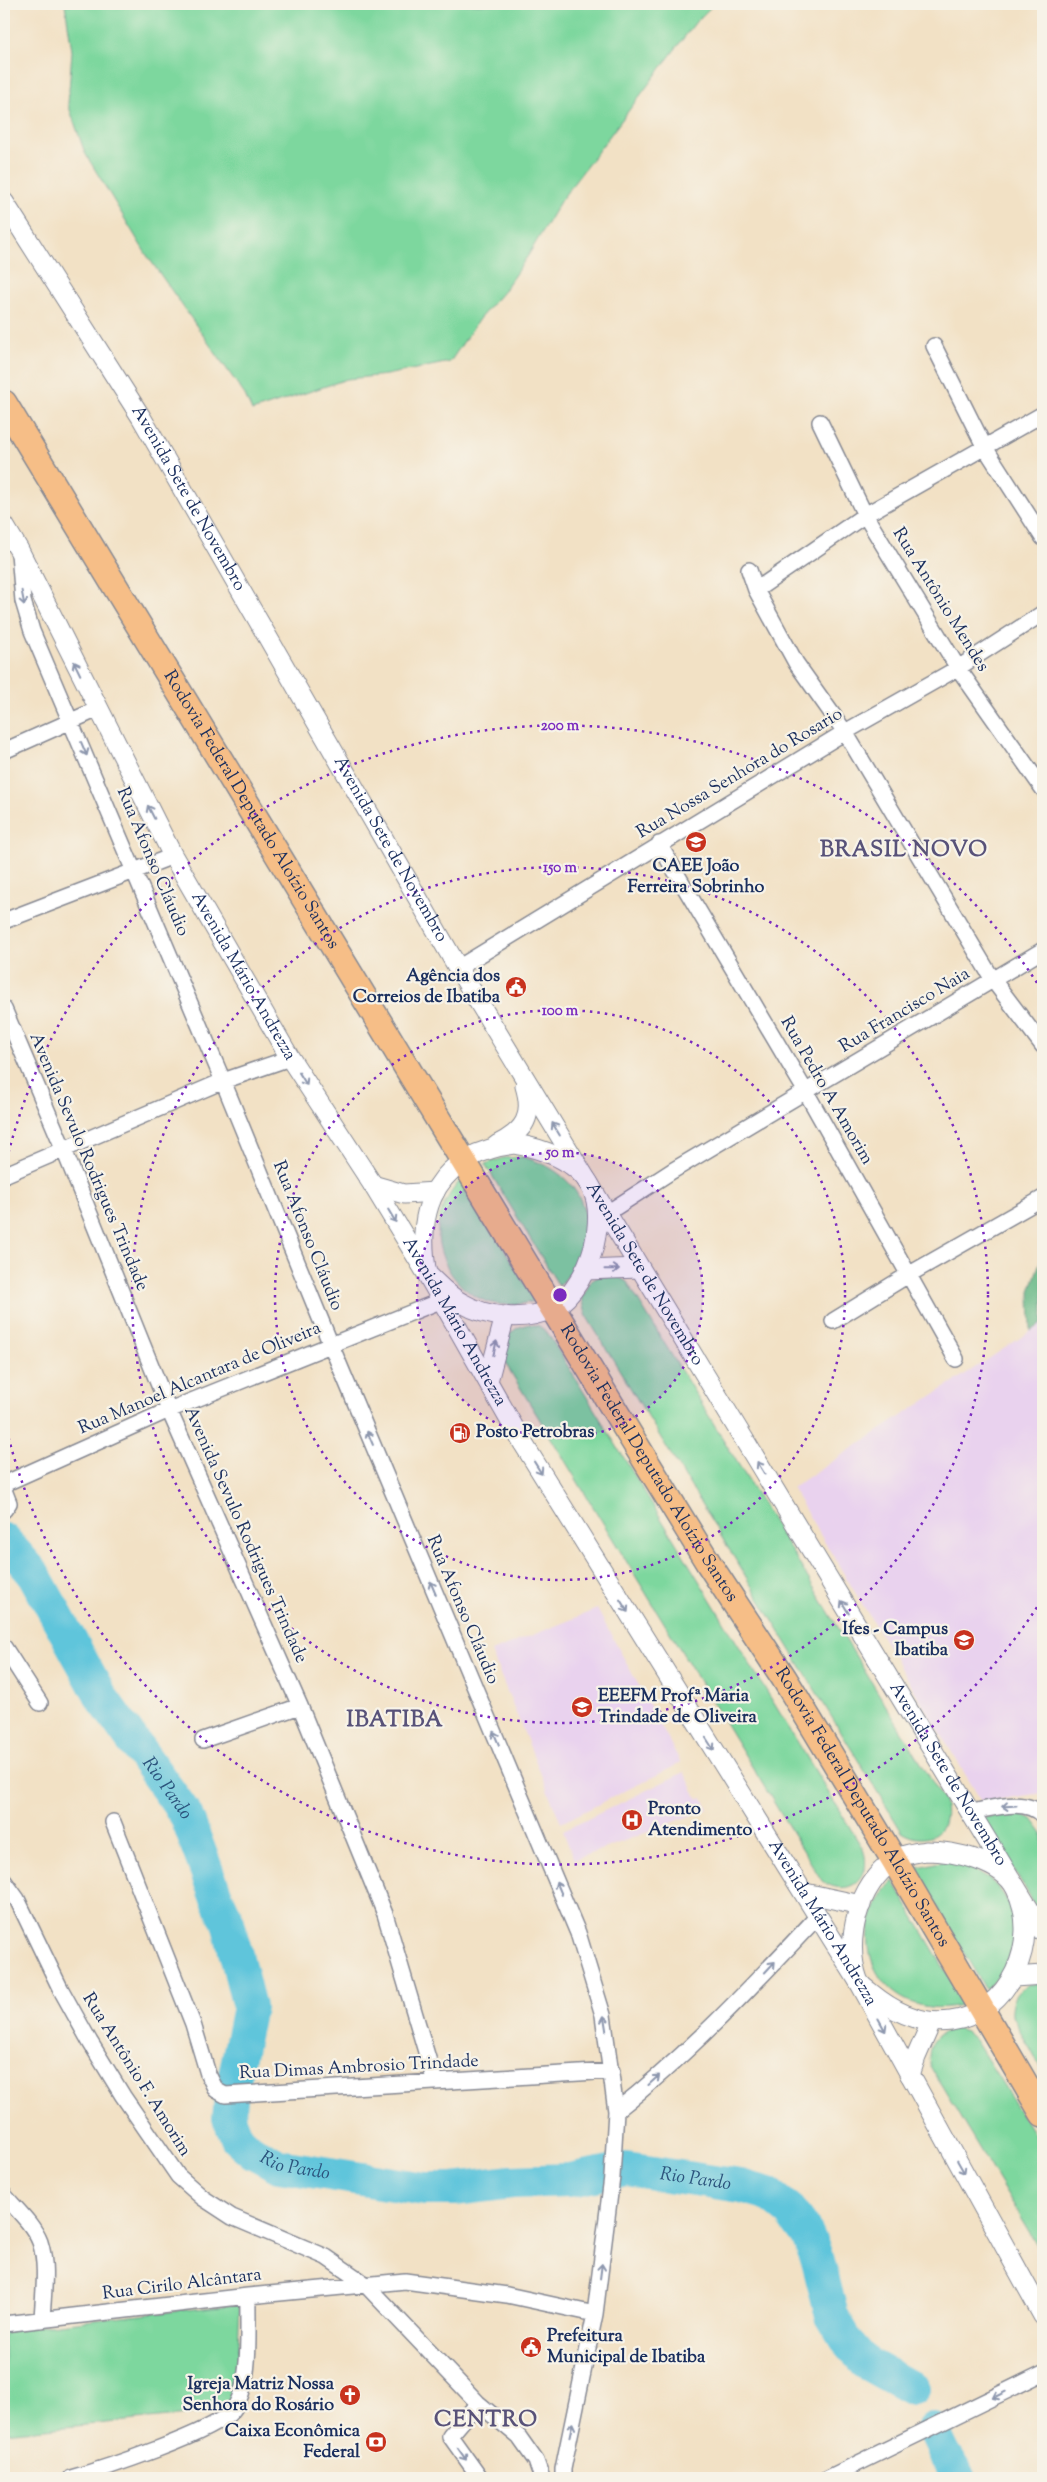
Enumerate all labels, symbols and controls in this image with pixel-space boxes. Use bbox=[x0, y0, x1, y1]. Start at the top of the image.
street label: Avenida Sete de Novembro bbox=[124, 401, 252, 596]
street label: Rua Antônio Mendes bbox=[885, 523, 995, 677]
one-way arrow bbox=[19, 590, 28, 606]
one-way arrow bbox=[72, 660, 82, 675]
street label: Rodovia Federal Deputado Aloízio Santos bbox=[156, 666, 345, 955]
street label: Rua Nossa Senhora do Rosario bbox=[632, 702, 848, 846]
text: 200 m bbox=[541, 716, 580, 737]
one-way arrow bbox=[79, 741, 89, 756]
street label: Avenida Sete de Novembro bbox=[326, 752, 454, 947]
street label: Rua Afonso Cláudio bbox=[109, 783, 195, 941]
one-way arrow bbox=[146, 805, 156, 820]
school or university icon: CAEE João Ferreira Sobrinho bbox=[684, 830, 708, 854]
district label: BRASIL NOVO bbox=[820, 835, 988, 867]
place label: CAEE João Ferreira Sobrinho bbox=[628, 854, 765, 901]
text: 150 m bbox=[543, 858, 577, 879]
street label: Avenida Mário Andrezza bbox=[184, 887, 302, 1066]
street label: Rua Francisco Naia bbox=[835, 962, 975, 1060]
place label: Agência dos Correios de Ibatiba bbox=[353, 964, 501, 1011]
public building icon: Agência dos Correios de Ibatiba bbox=[504, 975, 528, 999]
text: 100 m bbox=[542, 1001, 579, 1022]
street label: Rua Pedro A Amorim bbox=[773, 1012, 879, 1170]
street label: Avenida Sevulo Rodrigues Trindade bbox=[22, 1029, 154, 1295]
one-way arrow bbox=[299, 1072, 309, 1086]
one-way arrow bbox=[551, 1123, 561, 1137]
text: 50 m bbox=[545, 1143, 575, 1164]
street label: Rua Afonso Cláudio bbox=[265, 1157, 349, 1315]
street label: Avenida Sete de Novembro bbox=[578, 1178, 710, 1371]
one-way arrow bbox=[387, 1208, 397, 1222]
street label: Avenida Mário Andrezza bbox=[395, 1233, 513, 1411]
one-way arrow bbox=[604, 1264, 620, 1274]
centre of rings bbox=[551, 1286, 569, 1304]
street label: Rua Manoel Alcantara de Oliveira bbox=[75, 1316, 325, 1442]
street label: Rodovia Federal Deputado Aloízio Santos bbox=[553, 1320, 744, 1608]
one-way arrow bbox=[491, 1341, 501, 1357]
street label: Avenida Sevulo Rodrigues Trindade bbox=[176, 1403, 314, 1667]
place label: Posto Petrobras bbox=[476, 1420, 594, 1446]
fuel station icon: Posto Petrobras bbox=[448, 1421, 472, 1445]
one-way arrow bbox=[365, 1431, 374, 1446]
one-way arrow bbox=[534, 1460, 544, 1474]
one-way arrow bbox=[756, 1462, 766, 1476]
street label: Rua Afonso Cláudio bbox=[419, 1531, 505, 1689]
one-way arrow bbox=[427, 1581, 437, 1596]
one-way arrow bbox=[619, 1599, 629, 1613]
one-way arrow bbox=[840, 1601, 850, 1615]
place label: Ifes - Campus Ibatiba bbox=[842, 1617, 949, 1664]
school or university icon: Ifes - Campus Ibatiba bbox=[952, 1628, 976, 1652]
street label: Rodovia Federal Deputado Aloízio Santos bbox=[768, 1663, 956, 1953]
street label: Avenida Sete de Novembro bbox=[882, 1678, 1013, 1871]
place label: EEEFM Profª Maria Trindade de Oliveira bbox=[598, 1684, 757, 1731]
school or university icon: EEEFM Profª Maria Trindade de Oliveira bbox=[570, 1695, 594, 1719]
district label: IBATIBA bbox=[346, 1705, 444, 1737]
one-way arrow bbox=[490, 1731, 500, 1746]
one-way arrow bbox=[705, 1736, 715, 1750]
water label: Rio Pardo bbox=[135, 1751, 199, 1825]
place label: Pronto Atendimento bbox=[648, 1797, 752, 1844]
one-way arrow bbox=[1001, 1802, 1017, 1811]
hospital icon: Pronto Atendimento bbox=[620, 1808, 644, 1832]
street label: Avenida Mário Andrezza bbox=[761, 1835, 883, 2011]
one-way arrow bbox=[553, 1881, 563, 1896]
one-way arrow bbox=[764, 1960, 776, 1973]
street label: Rua Antônio F. Amorim bbox=[75, 1988, 197, 2162]
one-way arrow bbox=[599, 2015, 609, 2031]
one-way arrow bbox=[878, 2017, 888, 2032]
street label: Rua Dimas Ambrosio Trindade bbox=[239, 2049, 479, 2087]
one-way arrow bbox=[647, 2074, 660, 2086]
water label: Rio Pardo bbox=[255, 2144, 332, 2187]
one-way arrow bbox=[956, 2160, 966, 2175]
water label: Rio Pardo bbox=[658, 2161, 733, 2198]
street label: Rua Cirilo Alcântara bbox=[101, 2262, 263, 2308]
one-way arrow bbox=[596, 2263, 606, 2279]
place label: Prefeitura Municipal de Ibatiba bbox=[547, 2324, 706, 2371]
public building icon: Prefeitura Municipal de Ibatiba bbox=[519, 2335, 543, 2359]
place label: Igreja Matriz Nossa Senhora do Rosário bbox=[182, 2372, 335, 2419]
church icon: Igreja Matriz Nossa Senhora do Rosário bbox=[338, 2383, 362, 2407]
one-way arrow bbox=[992, 2390, 1007, 2400]
district label: CENTRO bbox=[434, 2405, 538, 2437]
place label: Caixa Econômica Federal bbox=[225, 2419, 361, 2466]
one-way arrow bbox=[567, 2423, 576, 2439]
bank icon: Caixa Econômica Federal bbox=[364, 2430, 388, 2454]
one-way arrow bbox=[457, 2447, 468, 2460]

